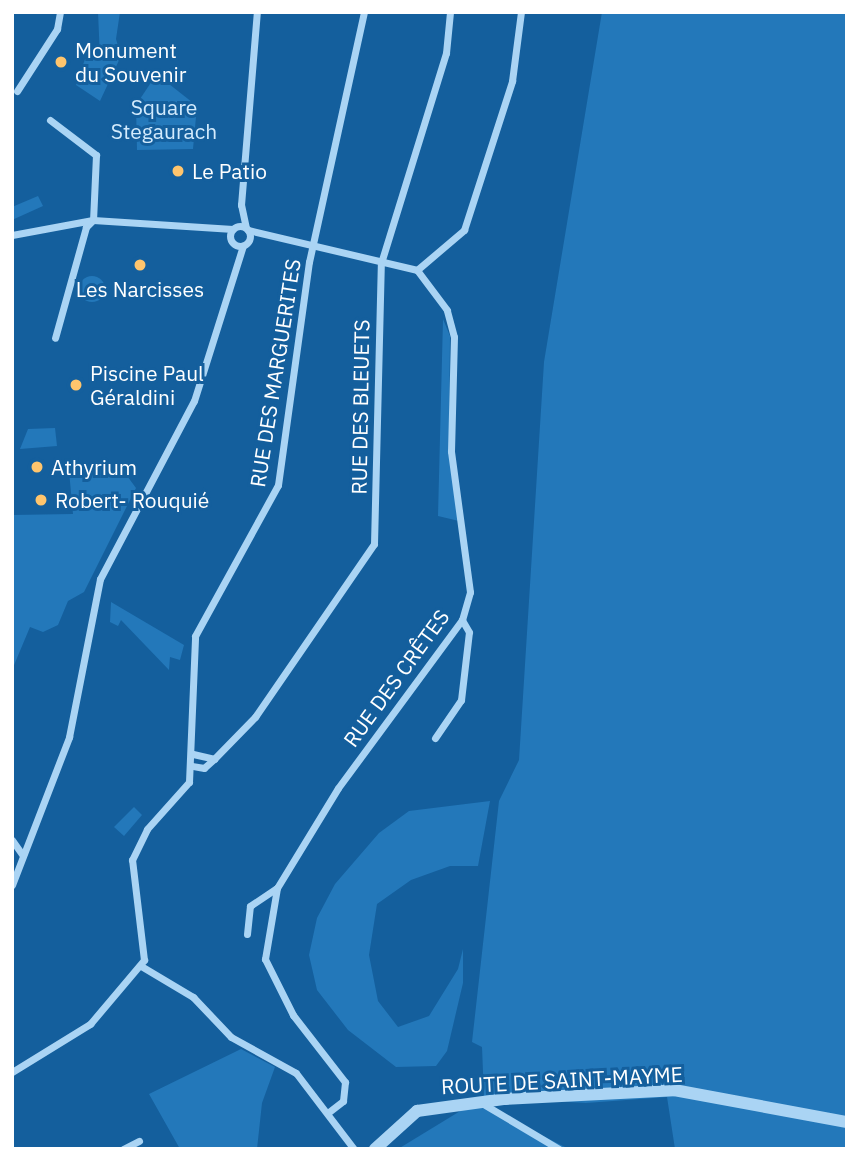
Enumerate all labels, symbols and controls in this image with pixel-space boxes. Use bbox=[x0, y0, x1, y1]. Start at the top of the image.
place label: Monument du Souvenir bbox=[75, 37, 187, 87]
marker: Monument du Souvenir bbox=[53, 54, 69, 70]
park label: Square Stegaurach bbox=[111, 94, 217, 144]
place label: Le Patio bbox=[192, 158, 267, 184]
marker: Le Patio bbox=[170, 163, 186, 179]
marker: Les Narcisses bbox=[132, 257, 148, 273]
street label: RUE DES MARGUERITES bbox=[244, 257, 306, 489]
place label: Les Narcisses bbox=[76, 276, 204, 302]
street label: RUE DES BLEUETS bbox=[346, 319, 374, 495]
place label: Piscine Paul Géraldini bbox=[90, 360, 204, 410]
marker: Piscine Paul Géraldini bbox=[68, 377, 84, 393]
place label: Athyrium bbox=[51, 454, 137, 480]
marker: Athyrium bbox=[29, 459, 45, 475]
place label: Robert- Rouquié bbox=[55, 487, 209, 513]
marker: Robert- Rouquié bbox=[33, 492, 49, 508]
street label: RUE DES CRÊTES bbox=[338, 605, 454, 751]
street label: ROUTE DE SAINT-MAYME bbox=[440, 1061, 684, 1099]

